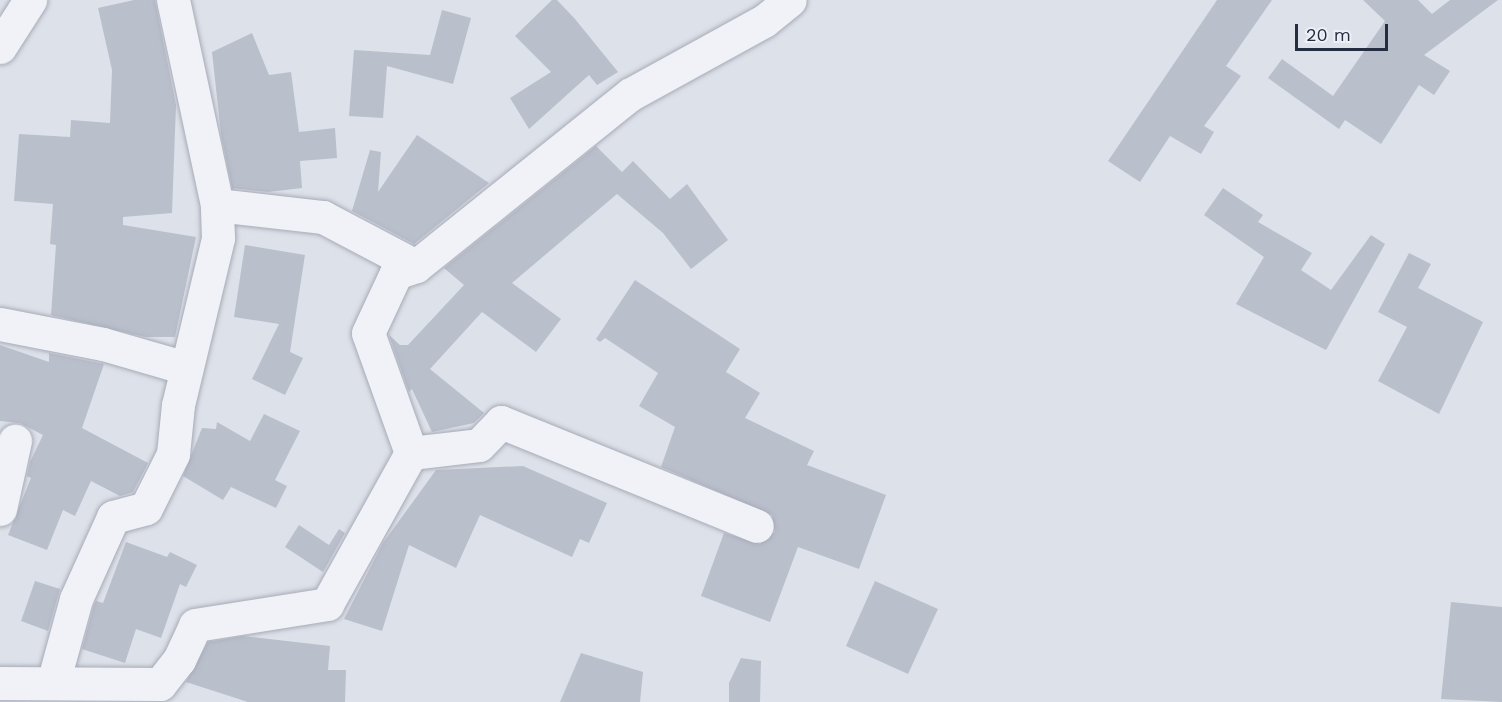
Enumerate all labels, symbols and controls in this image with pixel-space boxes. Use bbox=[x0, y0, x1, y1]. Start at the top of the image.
scale bar bbox=[1298, 12, 1391, 50]
text: 20 m bbox=[1306, 24, 1351, 45]

